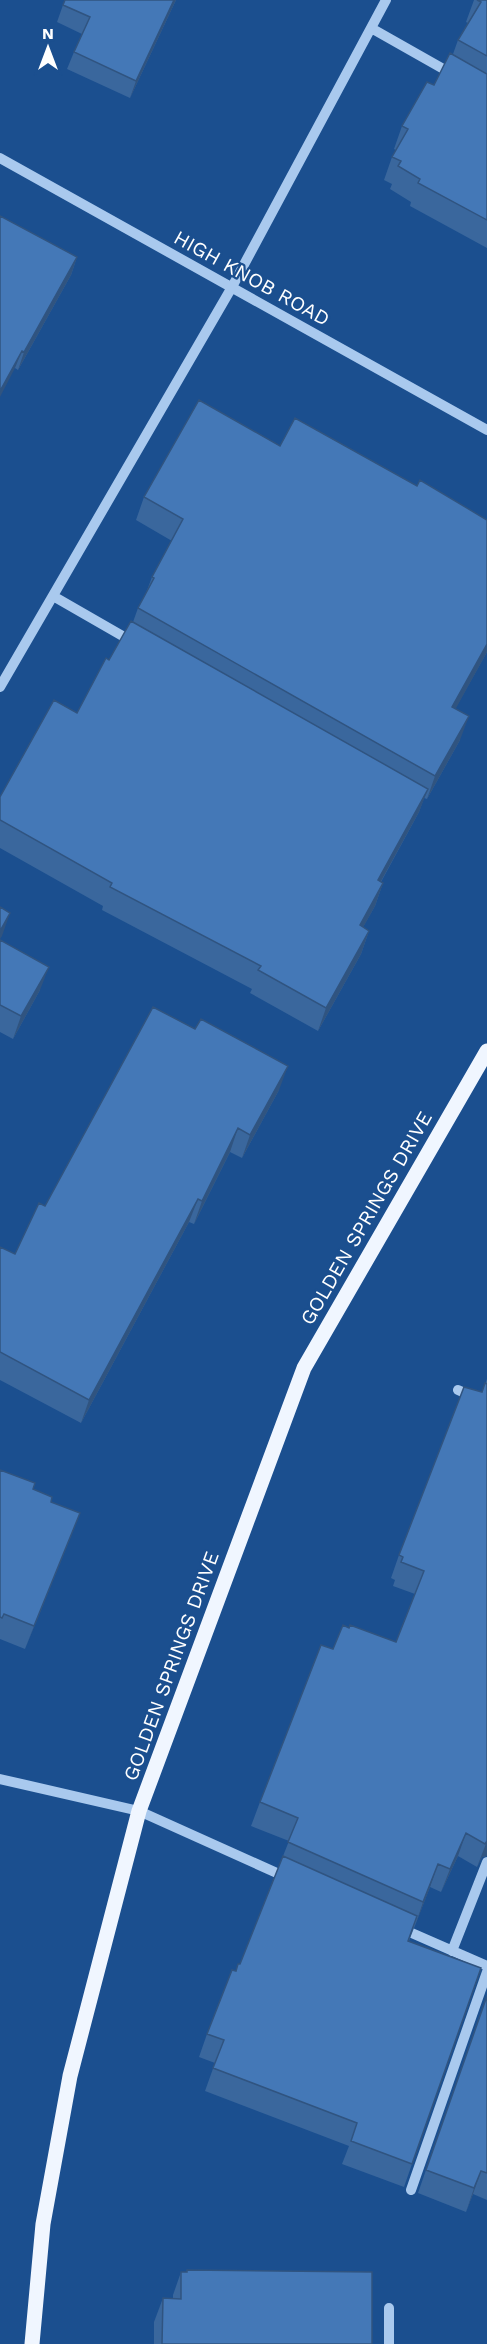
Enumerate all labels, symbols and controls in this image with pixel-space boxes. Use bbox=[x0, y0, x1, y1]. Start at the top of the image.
north arrow bbox=[18, 18, 78, 78]
text: N bbox=[42, 24, 54, 43]
street label: HIGH KNOB ROAD bbox=[170, 225, 334, 331]
street label: GOLDEN SPRINGS DRIVE bbox=[295, 1107, 437, 1329]
street label: GOLDEN SPRINGS DRIVE bbox=[118, 1548, 224, 1784]

